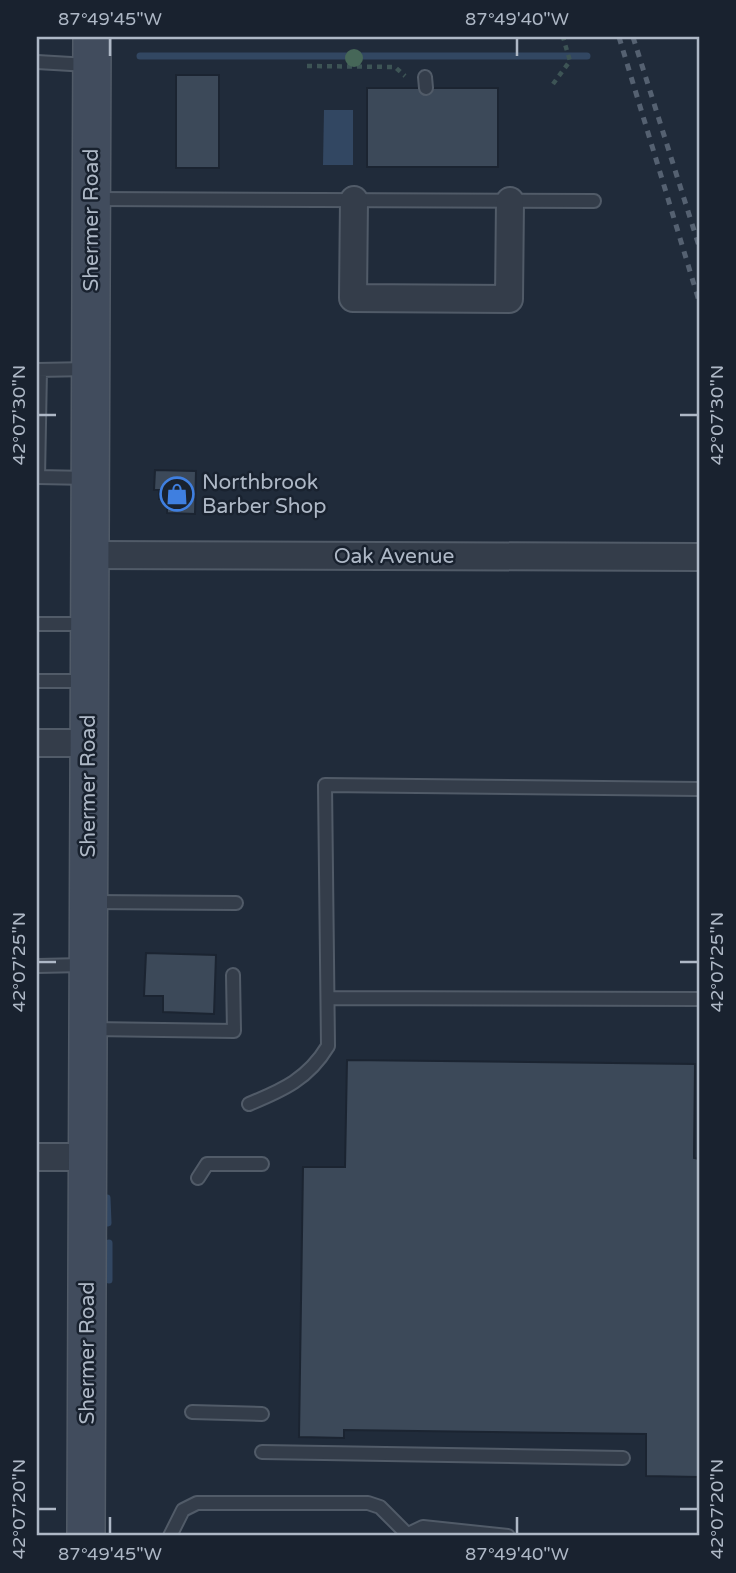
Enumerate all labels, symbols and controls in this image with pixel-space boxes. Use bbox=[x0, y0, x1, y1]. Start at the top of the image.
text: 87°49'45"W bbox=[58, 8, 162, 30]
text: 87°49'40"W bbox=[465, 8, 569, 30]
street label: Shermer Road bbox=[79, 149, 104, 291]
text: 42°07'30"N bbox=[8, 365, 30, 465]
text: 42°07'30"N bbox=[706, 365, 728, 465]
place label: Northbrook Barber Shop bbox=[202, 470, 327, 519]
shop icon: Northbrook Barber Shop bbox=[158, 475, 196, 513]
street label: Oak Avenue bbox=[334, 544, 454, 569]
street label: Shermer Road bbox=[76, 715, 101, 857]
text: 42°07'25"N bbox=[8, 912, 30, 1012]
text: 42°07'25"N bbox=[706, 912, 728, 1012]
street label: Shermer Road bbox=[75, 1282, 100, 1424]
text: 42°07'20"N bbox=[8, 1459, 30, 1559]
text: 42°07'20"N bbox=[706, 1459, 728, 1559]
text: 87°49'45"W bbox=[58, 1543, 162, 1565]
text: 87°49'40"W bbox=[465, 1543, 569, 1565]

